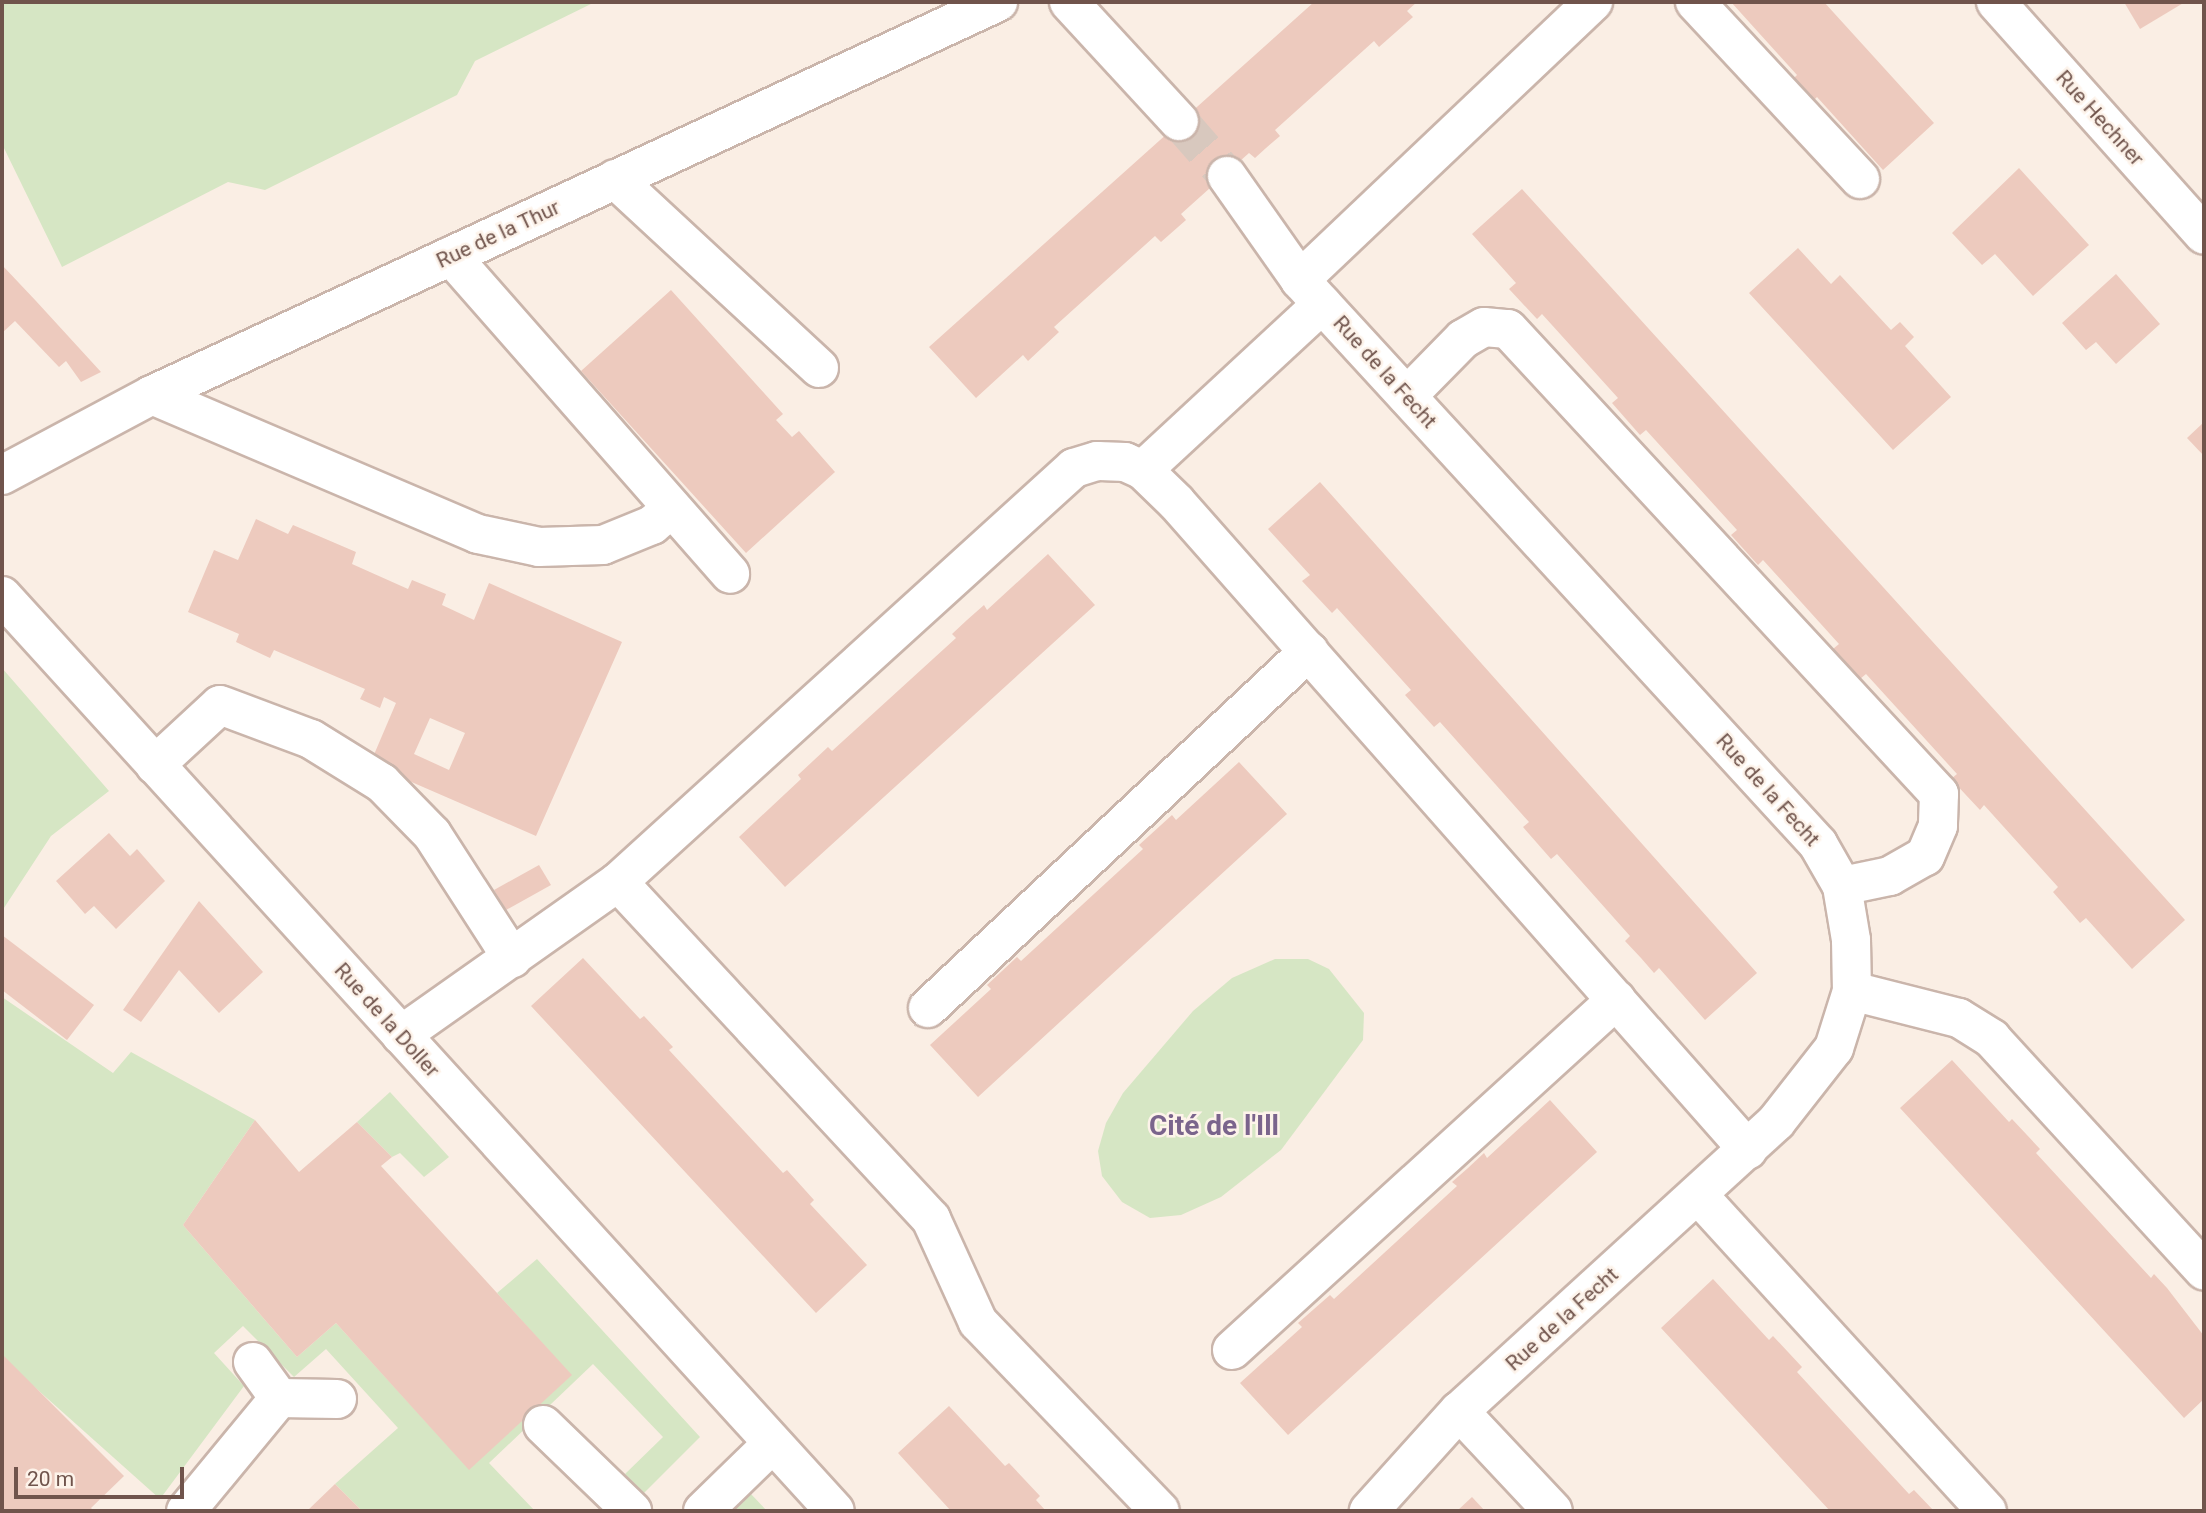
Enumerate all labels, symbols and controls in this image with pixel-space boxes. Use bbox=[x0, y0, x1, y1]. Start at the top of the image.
street label: Rue Hechner bbox=[2051, 65, 2149, 171]
street label: Rue de la Thur bbox=[432, 194, 564, 274]
street label: Rue de la Fecht bbox=[1328, 311, 1442, 433]
street label: Rue de la Fecht bbox=[1711, 729, 1825, 851]
street label: Rue de la Doller bbox=[329, 958, 445, 1082]
district label: Cité de l'Ill bbox=[1149, 1109, 1279, 1143]
street label: Rue de la Fecht bbox=[1501, 1262, 1623, 1376]
scale bar bbox=[18, 1454, 187, 1498]
text: 20 m bbox=[27, 1467, 74, 1491]

